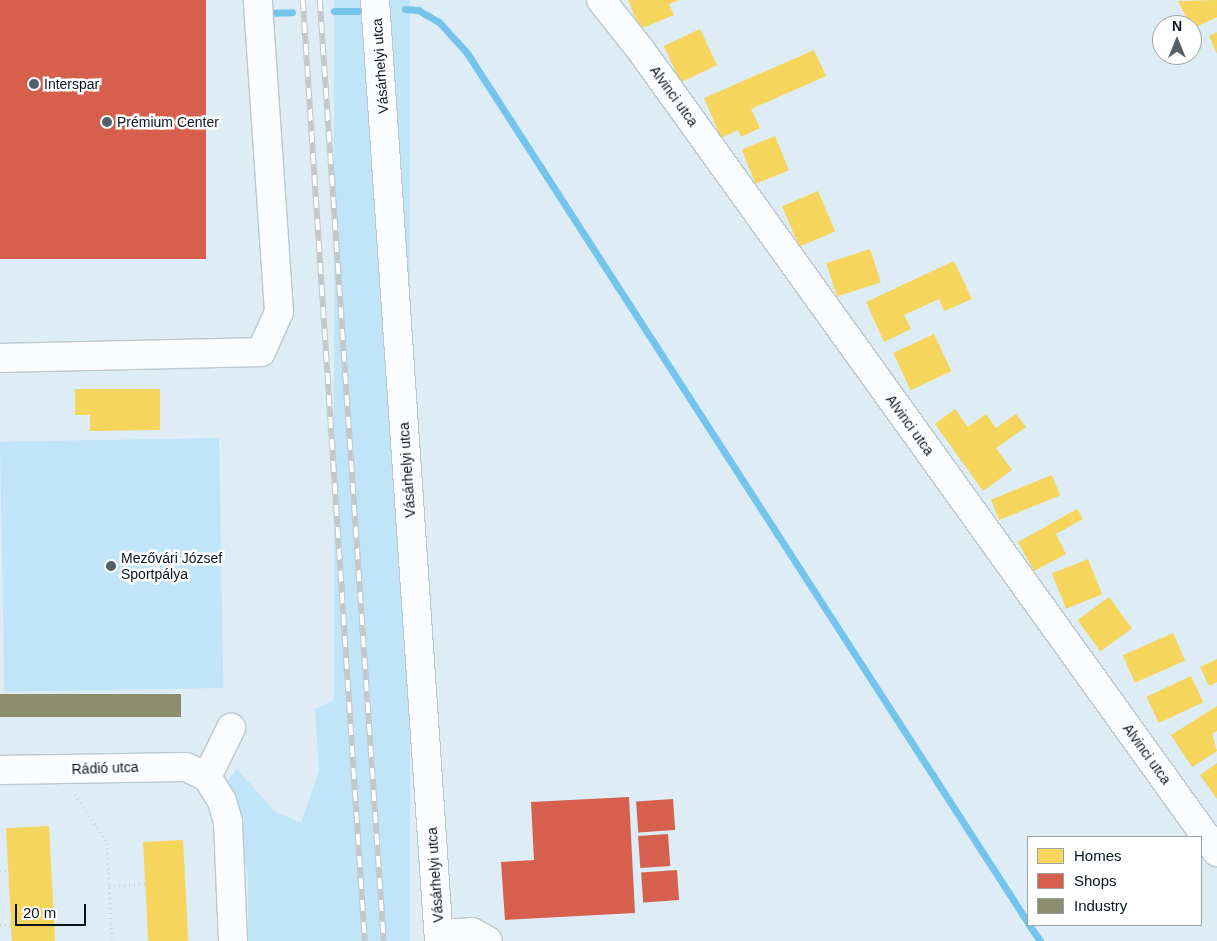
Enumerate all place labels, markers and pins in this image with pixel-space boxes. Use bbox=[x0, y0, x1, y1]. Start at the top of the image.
place label: Interspar bbox=[44, 76, 99, 92]
marker: Interspar bbox=[28, 78, 40, 90]
place label: Prémium Center bbox=[117, 114, 219, 130]
marker: Prémium Center bbox=[101, 116, 113, 128]
place label: Mezővári József Sportpálya bbox=[121, 550, 222, 582]
marker: Mezővári József Sportpálya bbox=[105, 560, 117, 572]

